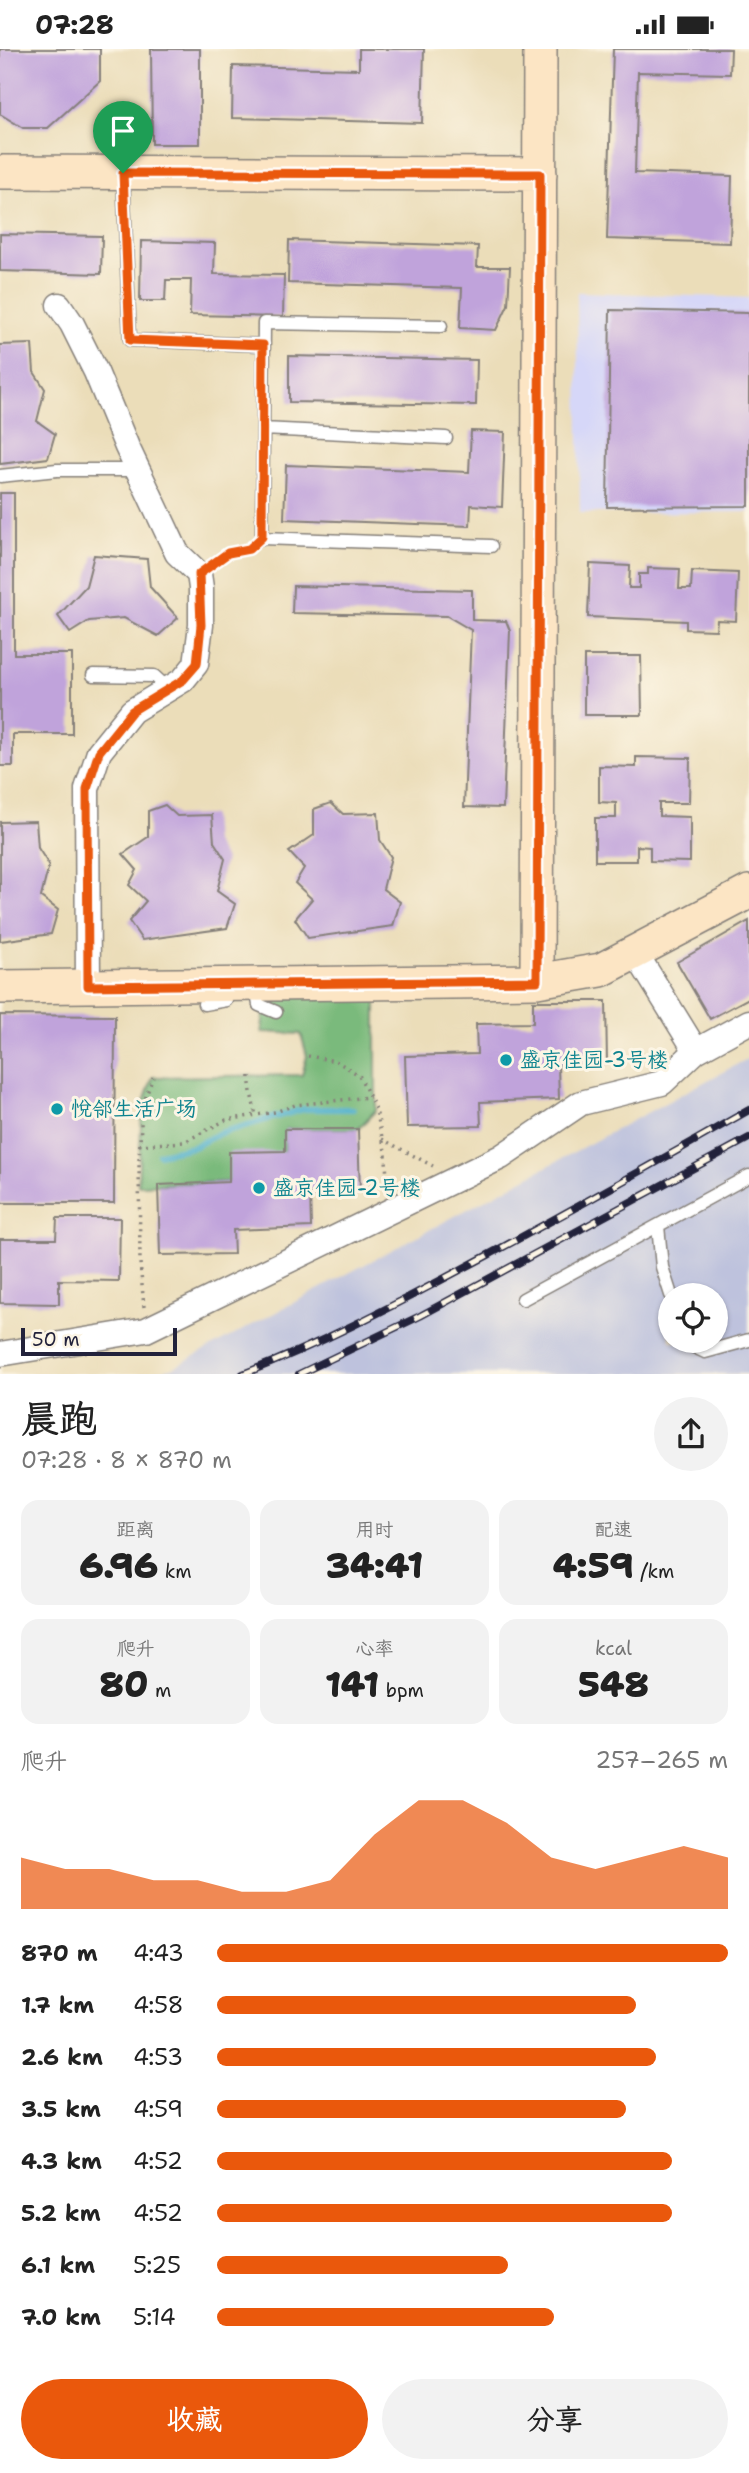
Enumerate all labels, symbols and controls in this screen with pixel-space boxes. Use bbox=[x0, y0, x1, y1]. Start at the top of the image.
text: 07:28 bbox=[35, 7, 114, 42]
pin bbox=[93, 101, 153, 173]
icon: arrive bbox=[104, 112, 142, 150]
place label: 盛京佳园-3号楼 bbox=[520, 1046, 668, 1074]
marker: 盛京佳园-3号楼 bbox=[498, 1052, 514, 1068]
place label: 悦邻生活广场 bbox=[71, 1095, 197, 1123]
marker: 悦邻生活广场 bbox=[49, 1101, 65, 1117]
place label: 盛京佳园-2号楼 bbox=[273, 1174, 421, 1202]
marker: 盛京佳园-2号楼 bbox=[251, 1180, 267, 1196]
map controls bbox=[658, 1283, 728, 1353]
button: locate bbox=[658, 1283, 728, 1353]
scale bar bbox=[21, 1325, 177, 1357]
text: 50 m bbox=[32, 1327, 80, 1352]
text: 晨跑 bbox=[21, 1393, 97, 1444]
button: share bbox=[654, 1397, 728, 1471]
text: 07:28 · 8 × 870 m bbox=[21, 1445, 232, 1475]
text: 距离 bbox=[116, 1517, 155, 1542]
text: 用时 bbox=[355, 1517, 394, 1542]
text: 配速 bbox=[594, 1517, 633, 1542]
text: 6.96 bbox=[79, 1542, 158, 1589]
text: 34:41 bbox=[326, 1542, 423, 1589]
text: 4:59 bbox=[553, 1542, 634, 1589]
text: km bbox=[158, 1559, 192, 1584]
text: /km bbox=[634, 1559, 674, 1584]
text: 爬升 bbox=[116, 1636, 155, 1661]
text: 心率 bbox=[355, 1636, 394, 1661]
text: kcal bbox=[595, 1636, 632, 1661]
text: 80 bbox=[100, 1661, 149, 1708]
text: 141 bbox=[325, 1661, 379, 1708]
text: 548 bbox=[578, 1661, 649, 1708]
text: m bbox=[149, 1678, 171, 1703]
text: bpm bbox=[379, 1678, 424, 1703]
text: 257–265 m bbox=[595, 1745, 728, 1775]
text: 爬升 bbox=[21, 1746, 67, 1776]
text: 870 m bbox=[21, 1938, 98, 1968]
text: 4:43 bbox=[133, 1938, 184, 1968]
text: 1.7 km bbox=[21, 1990, 94, 2020]
text: 4:58 bbox=[133, 1990, 184, 2020]
text: 2.6 km bbox=[21, 2042, 103, 2072]
text: 4:53 bbox=[133, 2042, 183, 2072]
text: 3.5 km bbox=[21, 2094, 101, 2124]
text: 4:59 bbox=[133, 2094, 183, 2124]
text: 4.3 km bbox=[21, 2146, 102, 2176]
text: 4:52 bbox=[133, 2146, 183, 2176]
text: 5.2 km bbox=[21, 2198, 101, 2228]
text: 4:52 bbox=[133, 2198, 183, 2228]
text: 6.1 km bbox=[21, 2250, 95, 2280]
text: 5:25 bbox=[133, 2250, 181, 2280]
text: 7.0 km bbox=[21, 2302, 101, 2332]
text: 5:14 bbox=[133, 2302, 176, 2332]
button: 收藏 bbox=[21, 2379, 368, 2459]
button: 分享 bbox=[382, 2379, 728, 2459]

